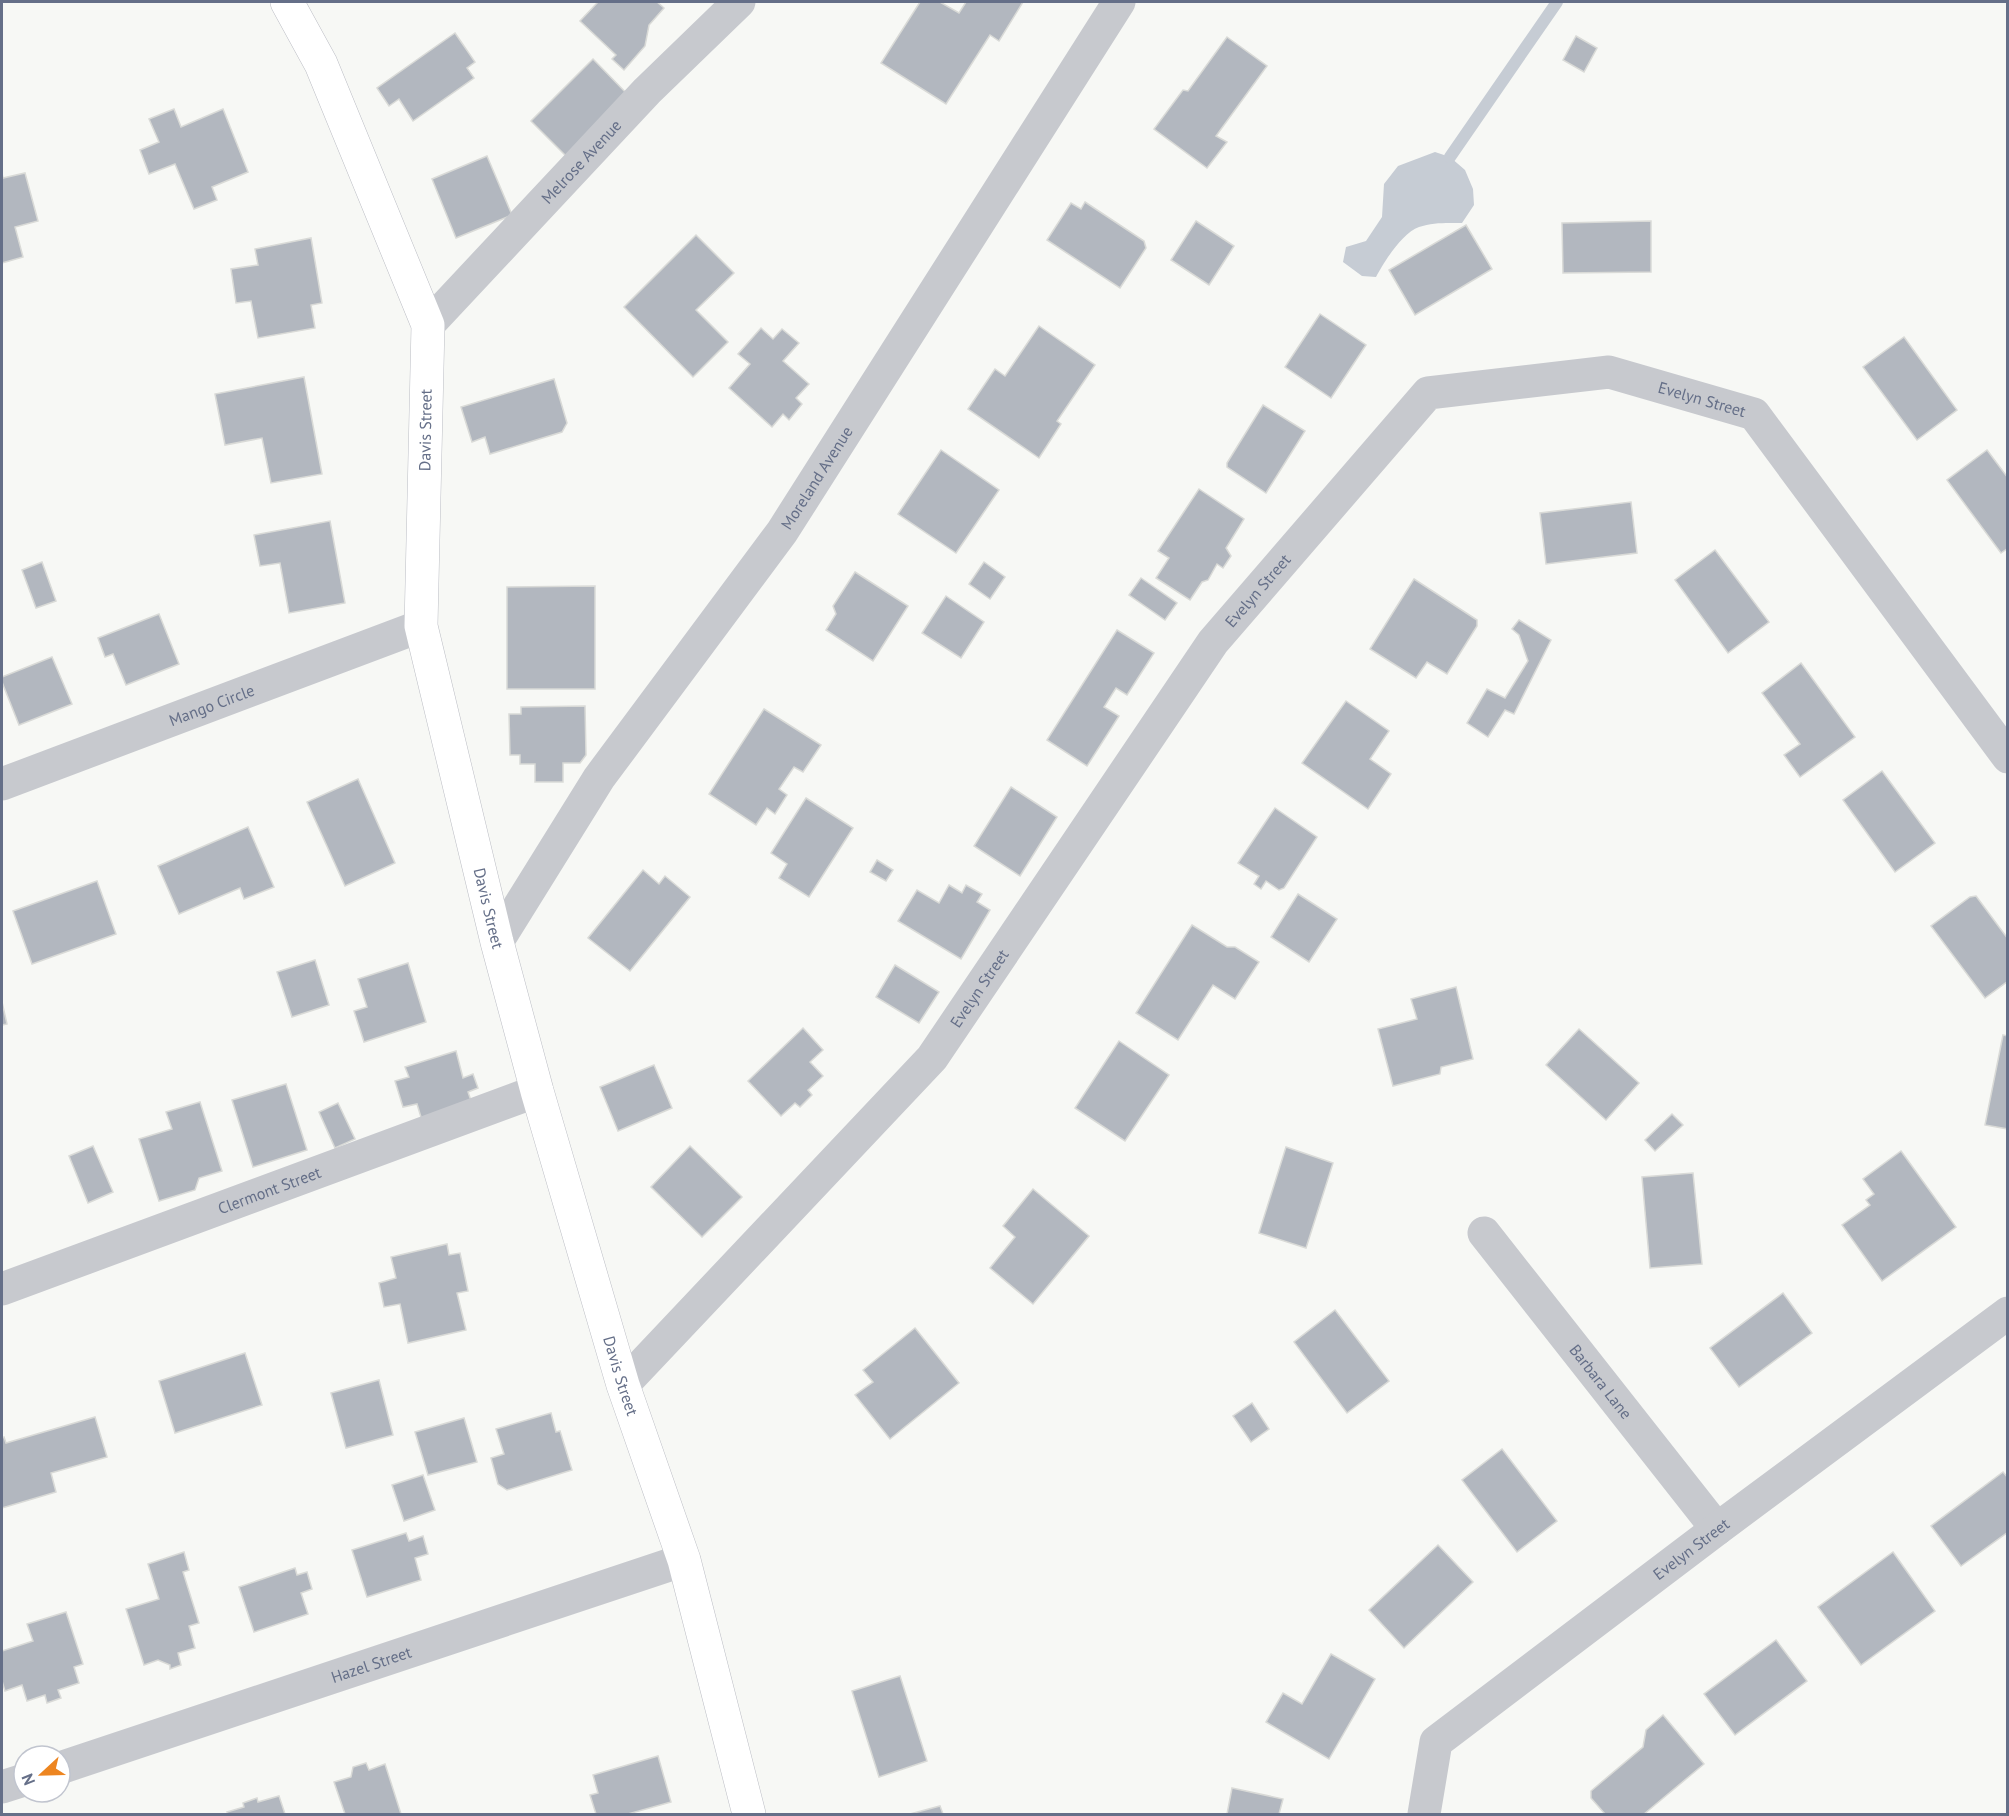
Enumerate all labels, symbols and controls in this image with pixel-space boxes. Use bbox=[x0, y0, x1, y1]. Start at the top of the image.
street label: Melrose Avenue bbox=[537, 115, 625, 208]
street label: Evelyn Street bbox=[1656, 377, 1749, 421]
street label: Davis Street bbox=[414, 388, 436, 471]
street label: Moreland Avenue bbox=[776, 422, 857, 533]
street label: Evelyn Street bbox=[1220, 549, 1295, 631]
street label: Mango Circle bbox=[166, 680, 257, 730]
street label: Davis Street bbox=[469, 866, 508, 951]
street label: Evelyn Street bbox=[945, 945, 1013, 1031]
street label: Clermont Street bbox=[215, 1162, 324, 1218]
street label: Davis Street bbox=[599, 1334, 643, 1419]
street label: Barbara Lane bbox=[1565, 1340, 1637, 1423]
street label: Evelyn Street bbox=[1649, 1513, 1734, 1584]
street label: Hazel Street bbox=[328, 1641, 415, 1687]
north arrow bbox=[12, 1744, 72, 1804]
text: N bbox=[17, 1771, 39, 1788]

